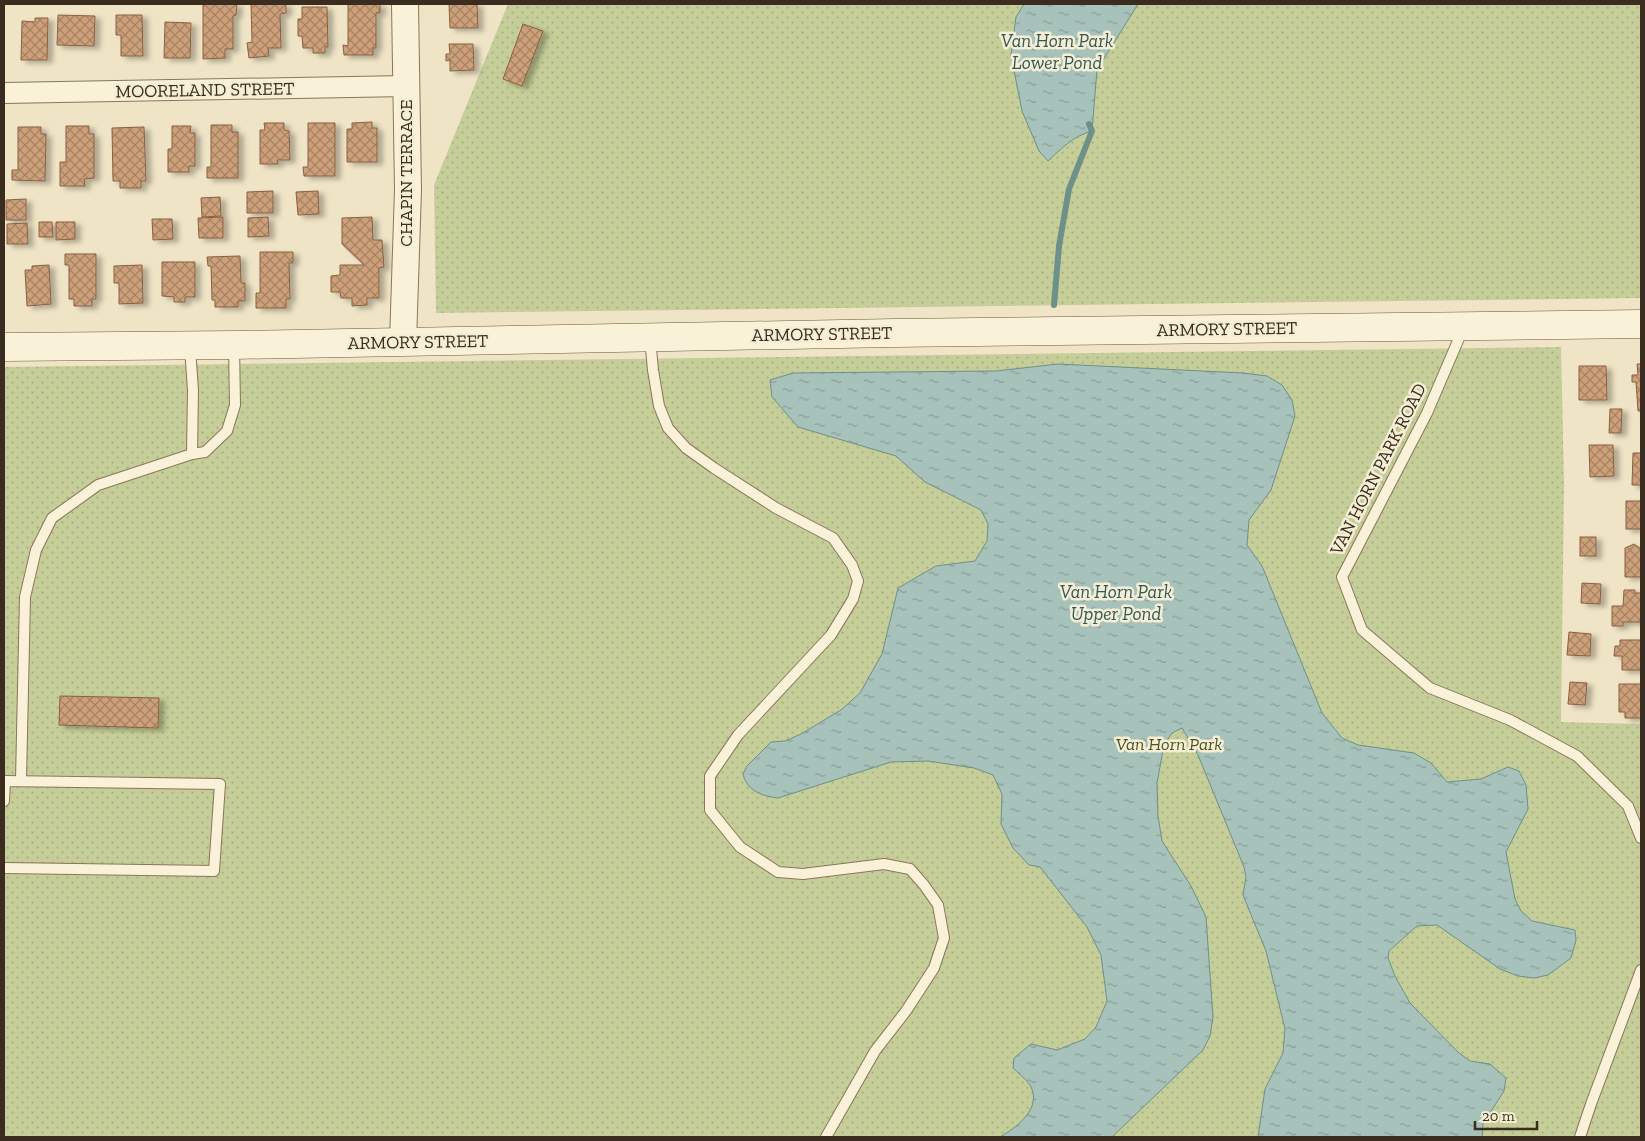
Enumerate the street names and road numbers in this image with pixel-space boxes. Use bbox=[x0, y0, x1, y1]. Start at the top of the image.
street label: MOORELAND STREET bbox=[115, 77, 295, 103]
street label: CHAPIN TERRACE bbox=[395, 99, 417, 247]
street label: ARMORY STREET bbox=[1156, 317, 1298, 341]
street label: ARMORY STREET bbox=[751, 322, 893, 346]
street label: ARMORY STREET bbox=[347, 330, 489, 354]
street label: VAN HORN PARK ROAD bbox=[1325, 379, 1431, 559]

